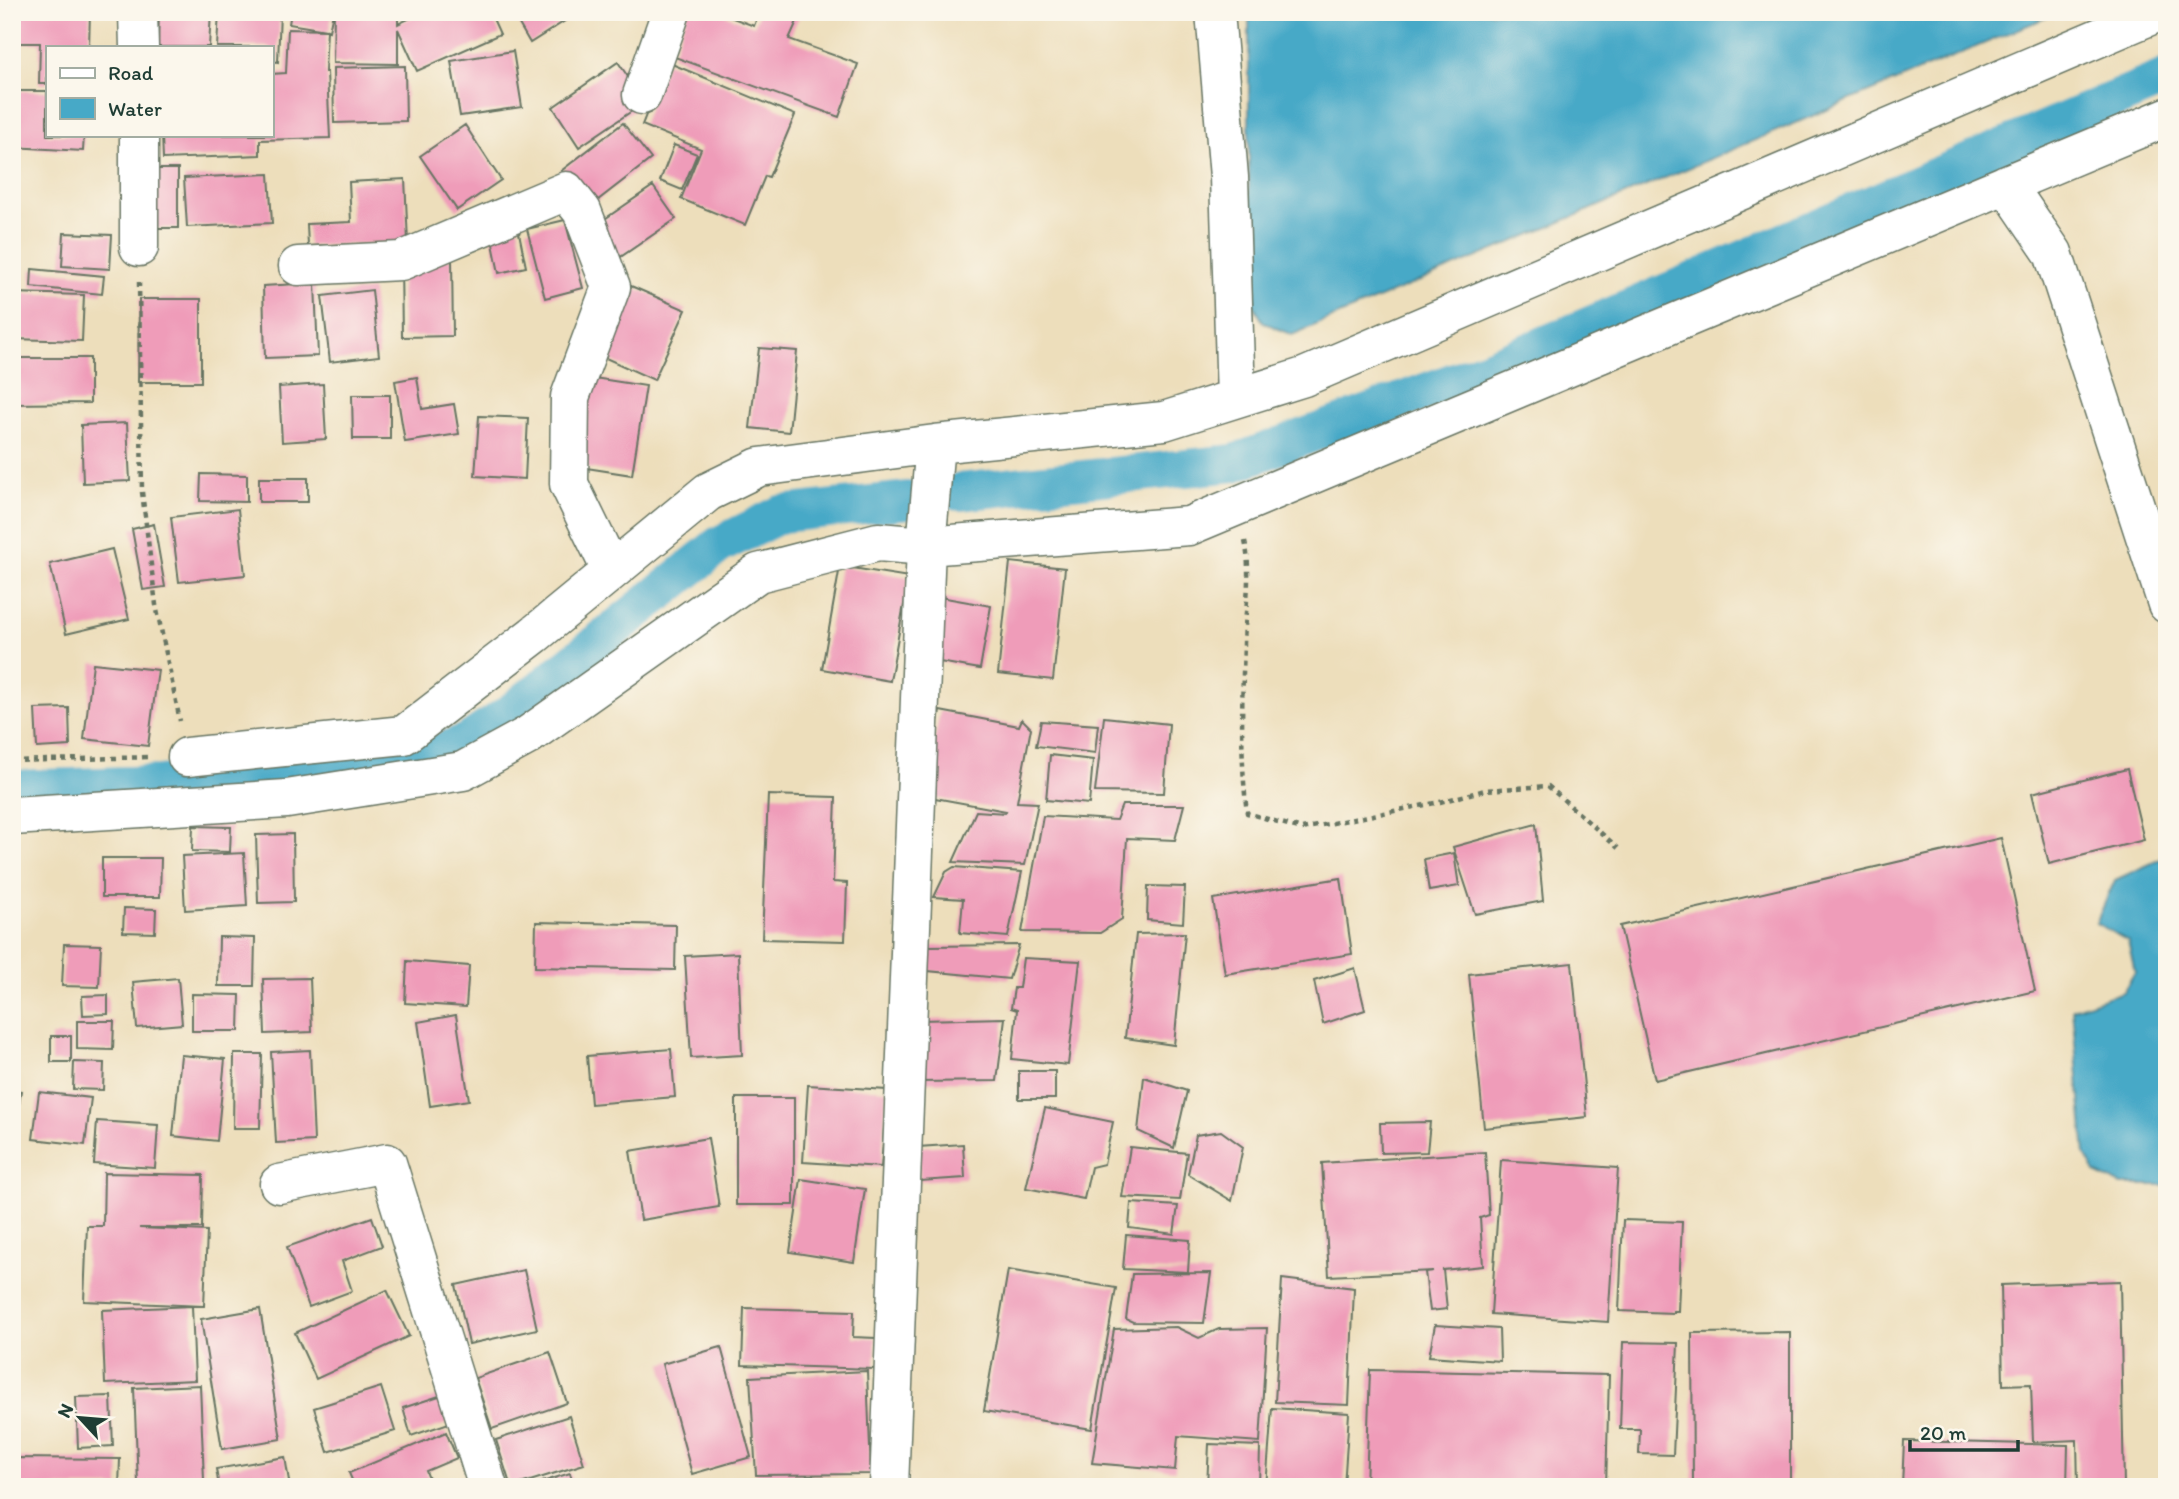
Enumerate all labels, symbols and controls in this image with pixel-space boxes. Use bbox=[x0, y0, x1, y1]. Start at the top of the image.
legend bbox=[46, 46, 273, 136]
text: Road bbox=[108, 60, 154, 85]
text: Water bbox=[108, 96, 162, 121]
north arrow bbox=[46, 1384, 116, 1454]
text: N bbox=[52, 1400, 78, 1422]
scale bar bbox=[1910, 1408, 2018, 1452]
text: 20 m bbox=[1920, 1420, 1967, 1445]

